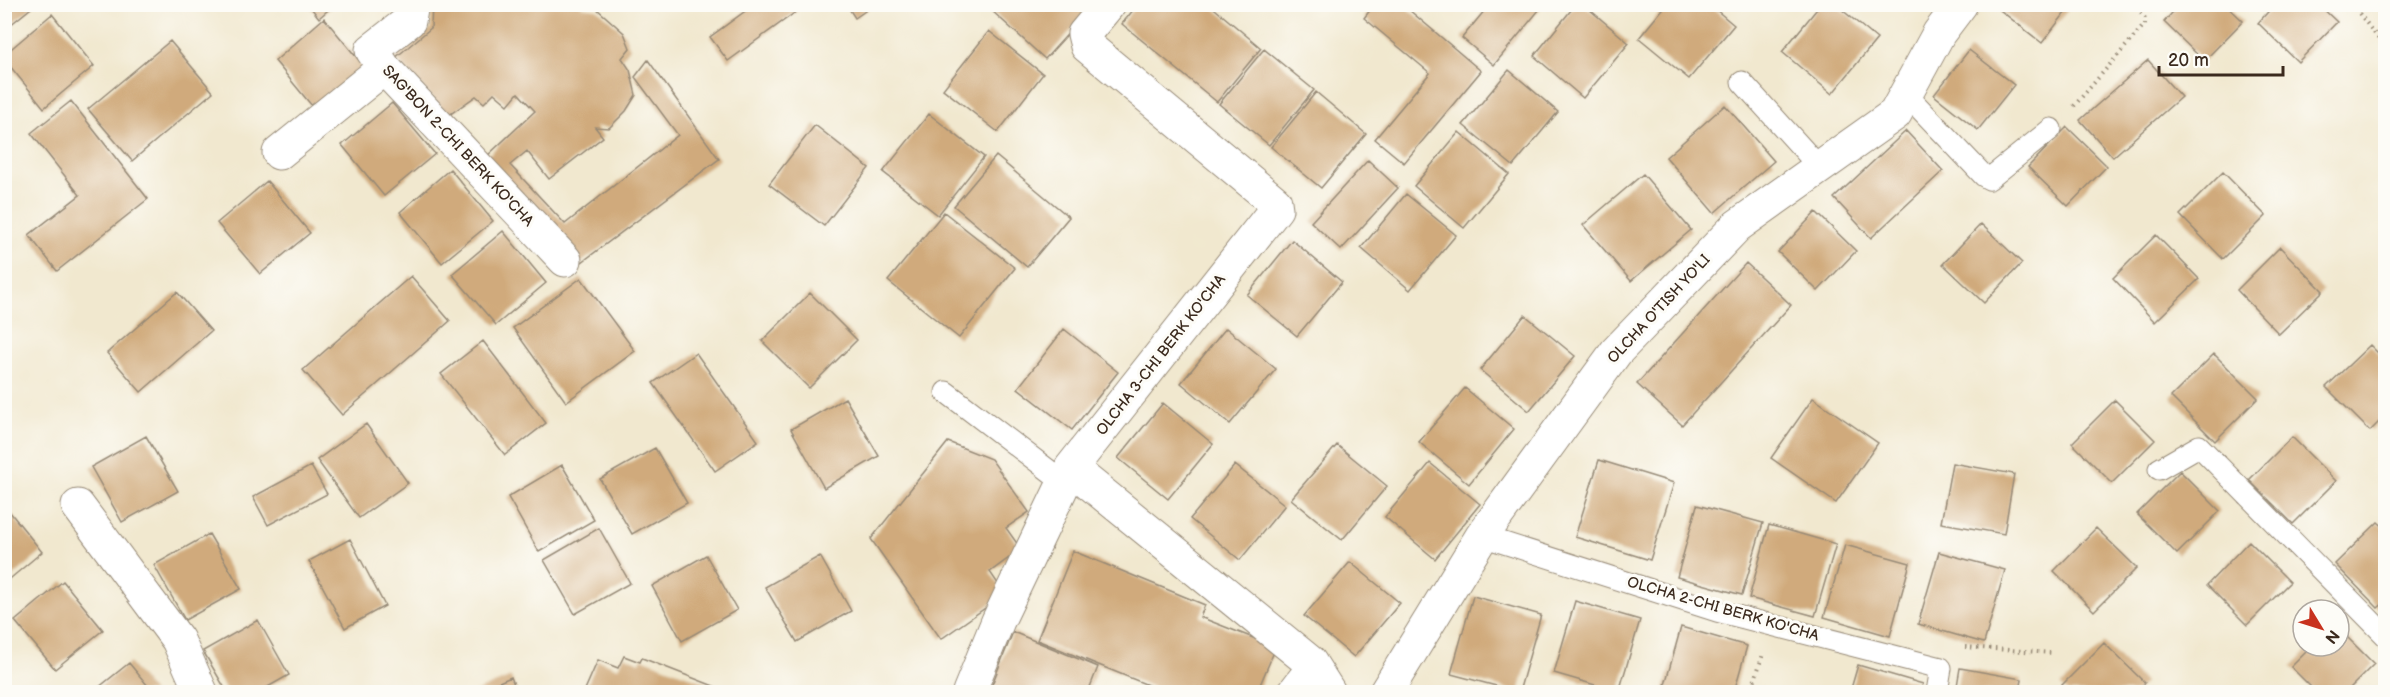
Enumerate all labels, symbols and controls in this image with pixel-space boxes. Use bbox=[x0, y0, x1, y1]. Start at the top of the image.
scale bar bbox=[2159, 39, 2284, 77]
text: 20 m bbox=[2168, 50, 2209, 71]
street label: SAG'BON 2-CHI BERK KO'CHA bbox=[378, 61, 538, 231]
street label: OLCHA O'TISH YO'LI bbox=[1604, 250, 1715, 367]
street label: OLCHA 3-CHI BERK KO'CHA bbox=[1092, 270, 1230, 439]
street label: OLCHA 2-CHI BERK KO'CHA bbox=[1625, 572, 1822, 646]
north arrow bbox=[2291, 598, 2351, 658]
text: N bbox=[2320, 626, 2343, 647]

